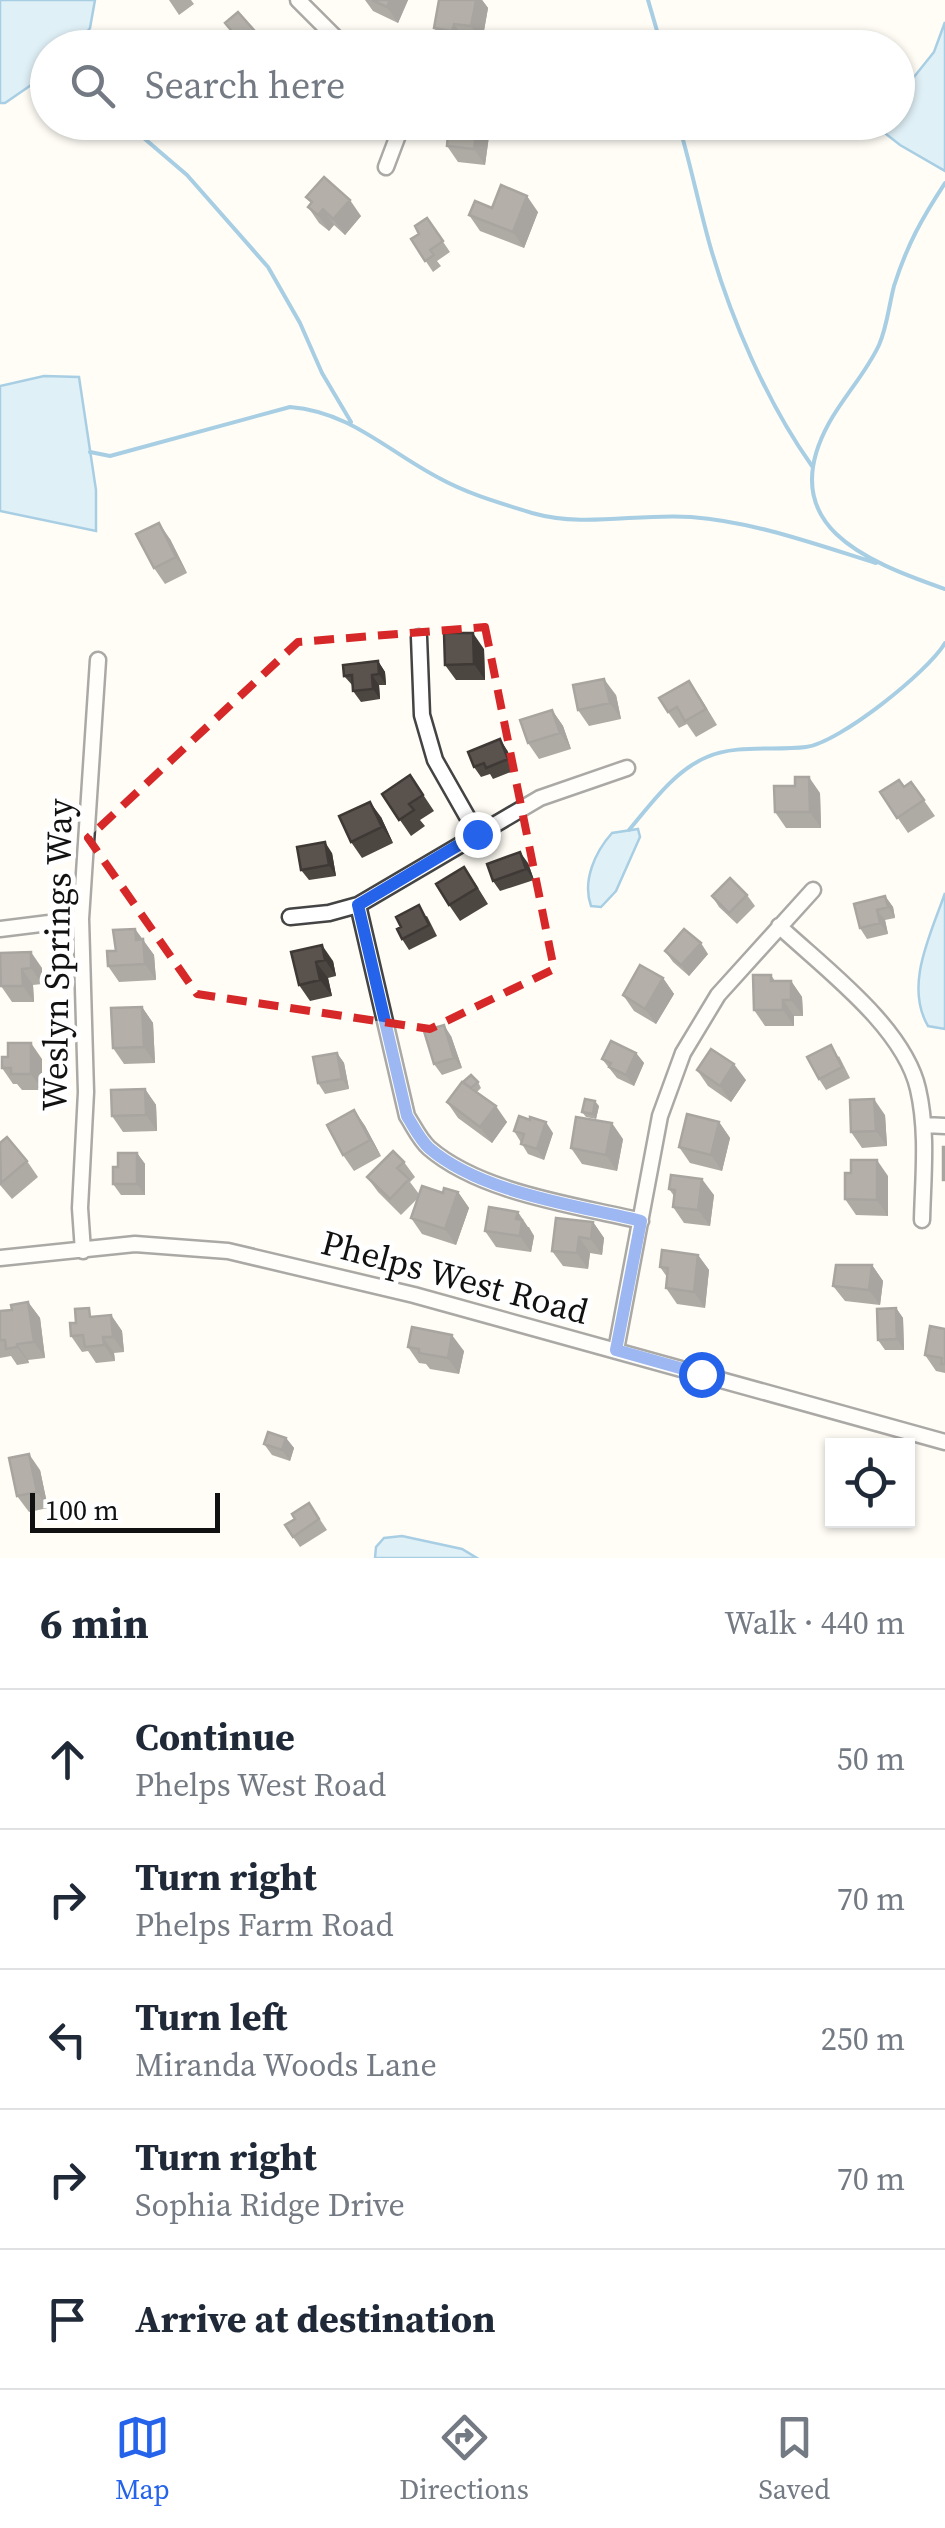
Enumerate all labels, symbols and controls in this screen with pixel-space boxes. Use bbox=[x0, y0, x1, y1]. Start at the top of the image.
search box bbox=[30, 30, 915, 140]
icon: search bbox=[65, 58, 120, 113]
text: Search here bbox=[145, 59, 345, 111]
street label: Weslyn Springs Way bbox=[30, 798, 84, 1112]
route end bbox=[455, 812, 501, 858]
street label: Phelps West Road bbox=[316, 1218, 594, 1336]
route start bbox=[679, 1352, 725, 1398]
map controls bbox=[825, 1438, 915, 1528]
button: locate bbox=[825, 1438, 915, 1528]
scale bar bbox=[30, 1488, 220, 1532]
text: 100 m bbox=[45, 1491, 119, 1529]
text: 6 min bbox=[40, 1594, 149, 1652]
text: Walk · 440 m bbox=[724, 1601, 905, 1645]
text: Continue bbox=[135, 1711, 295, 1763]
icon: ahead bbox=[40, 1732, 95, 1787]
text: 50 m bbox=[837, 1737, 905, 1781]
text: Phelps West Road bbox=[135, 1763, 386, 1807]
text: Turn right bbox=[135, 1851, 317, 1903]
icon: right bbox=[40, 1872, 95, 1927]
text: 70 m bbox=[837, 1877, 905, 1921]
text: Phelps Farm Road bbox=[135, 1903, 394, 1947]
text: Turn left bbox=[135, 1991, 287, 2043]
icon: left bbox=[40, 2012, 95, 2067]
text: 250 m bbox=[821, 2017, 905, 2061]
text: Miranda Woods Lane bbox=[135, 2043, 437, 2087]
text: Turn right bbox=[135, 2131, 317, 2183]
icon: right bbox=[40, 2152, 95, 2207]
text: 70 m bbox=[837, 2157, 905, 2201]
text: Sophia Ridge Drive bbox=[135, 2183, 405, 2227]
icon: arrive bbox=[40, 2292, 95, 2347]
text: Arrive at destination bbox=[135, 2293, 496, 2345]
tab: Map bbox=[115, 2410, 170, 2508]
tab: Directions bbox=[399, 2410, 529, 2508]
tab: Saved bbox=[758, 2410, 830, 2508]

